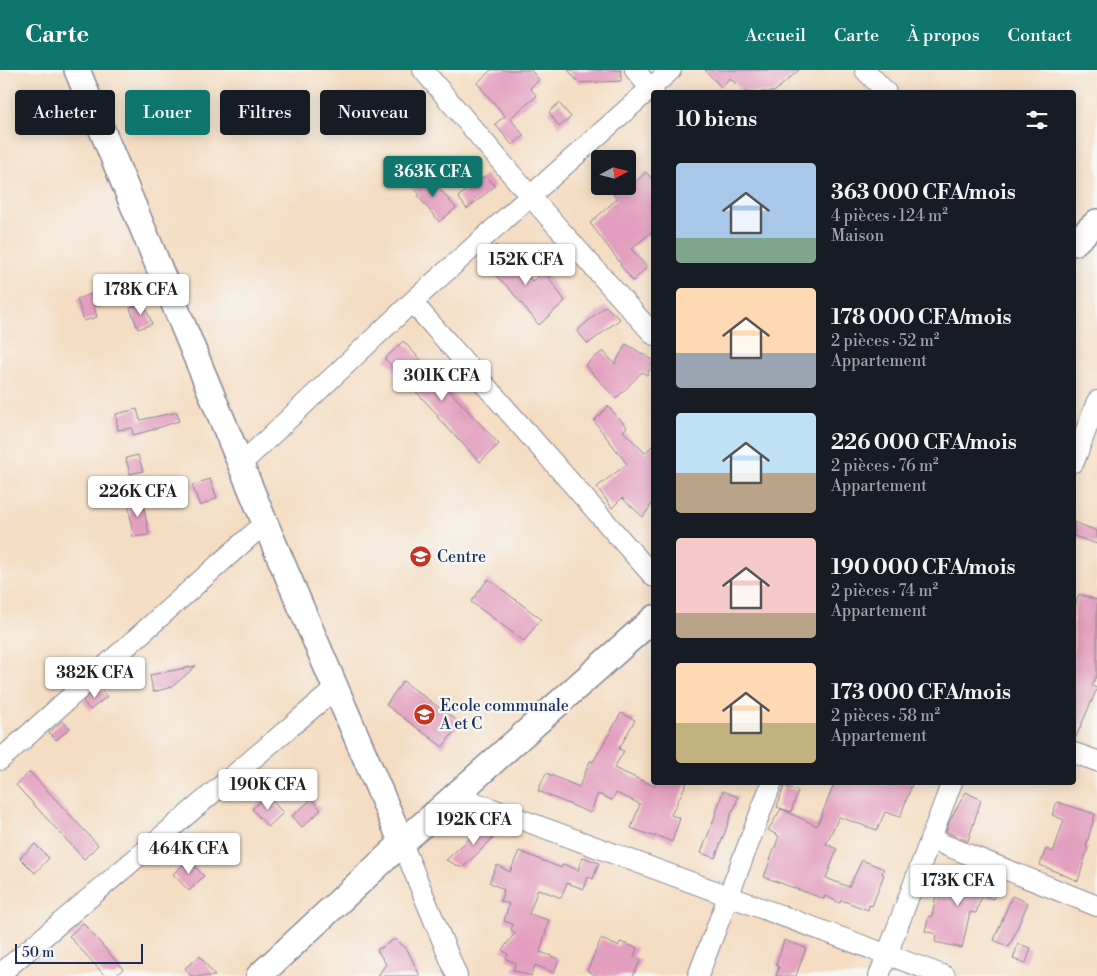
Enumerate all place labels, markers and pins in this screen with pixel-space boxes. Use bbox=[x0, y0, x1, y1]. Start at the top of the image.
pin: 363K CFA bbox=[381, 156, 485, 198]
pin: 152K CFA bbox=[474, 244, 578, 286]
pin: 178K CFA bbox=[89, 274, 193, 316]
pin: 301K CFA bbox=[390, 360, 494, 402]
pin: 226K CFA bbox=[86, 476, 190, 518]
school or university icon: Centre bbox=[409, 544, 433, 568]
place label: Centre bbox=[437, 547, 486, 567]
pin: 382K CFA bbox=[43, 656, 147, 699]
place label: Ecole communale A et C bbox=[439, 696, 569, 734]
school or university icon: Ecole communale A et C bbox=[412, 702, 436, 726]
pin: 190K CFA bbox=[216, 768, 320, 811]
pin: 192K CFA bbox=[422, 804, 526, 846]
pin: 464K CFA bbox=[137, 832, 241, 875]
pin: 173K CFA bbox=[906, 864, 1010, 907]

